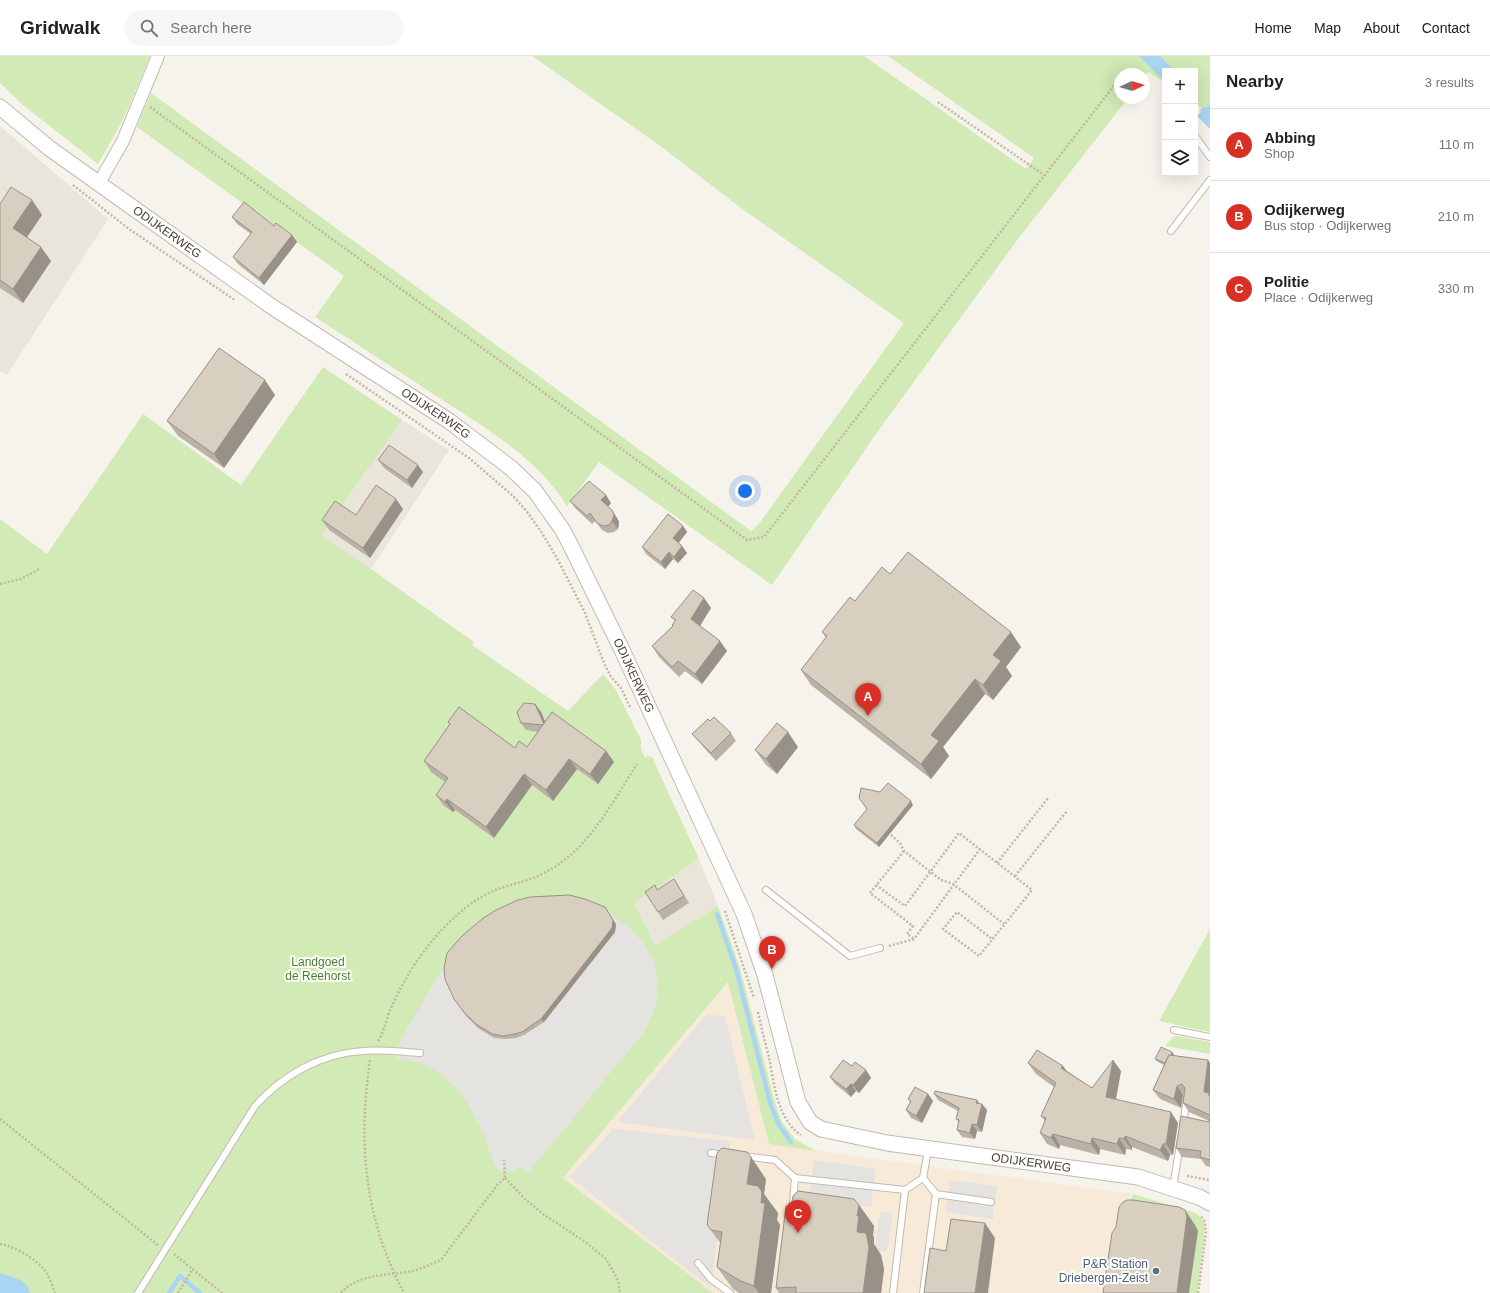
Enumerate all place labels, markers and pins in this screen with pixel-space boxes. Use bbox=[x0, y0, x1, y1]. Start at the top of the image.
pin: A bbox=[855, 683, 881, 716]
pin: B bbox=[759, 936, 785, 969]
pin: C bbox=[785, 1200, 811, 1233]
place label: P&R Station Driebergen-Zeist bbox=[1059, 1257, 1149, 1285]
marker: P&R Station Driebergen-Zeist bbox=[1151, 1266, 1161, 1276]

